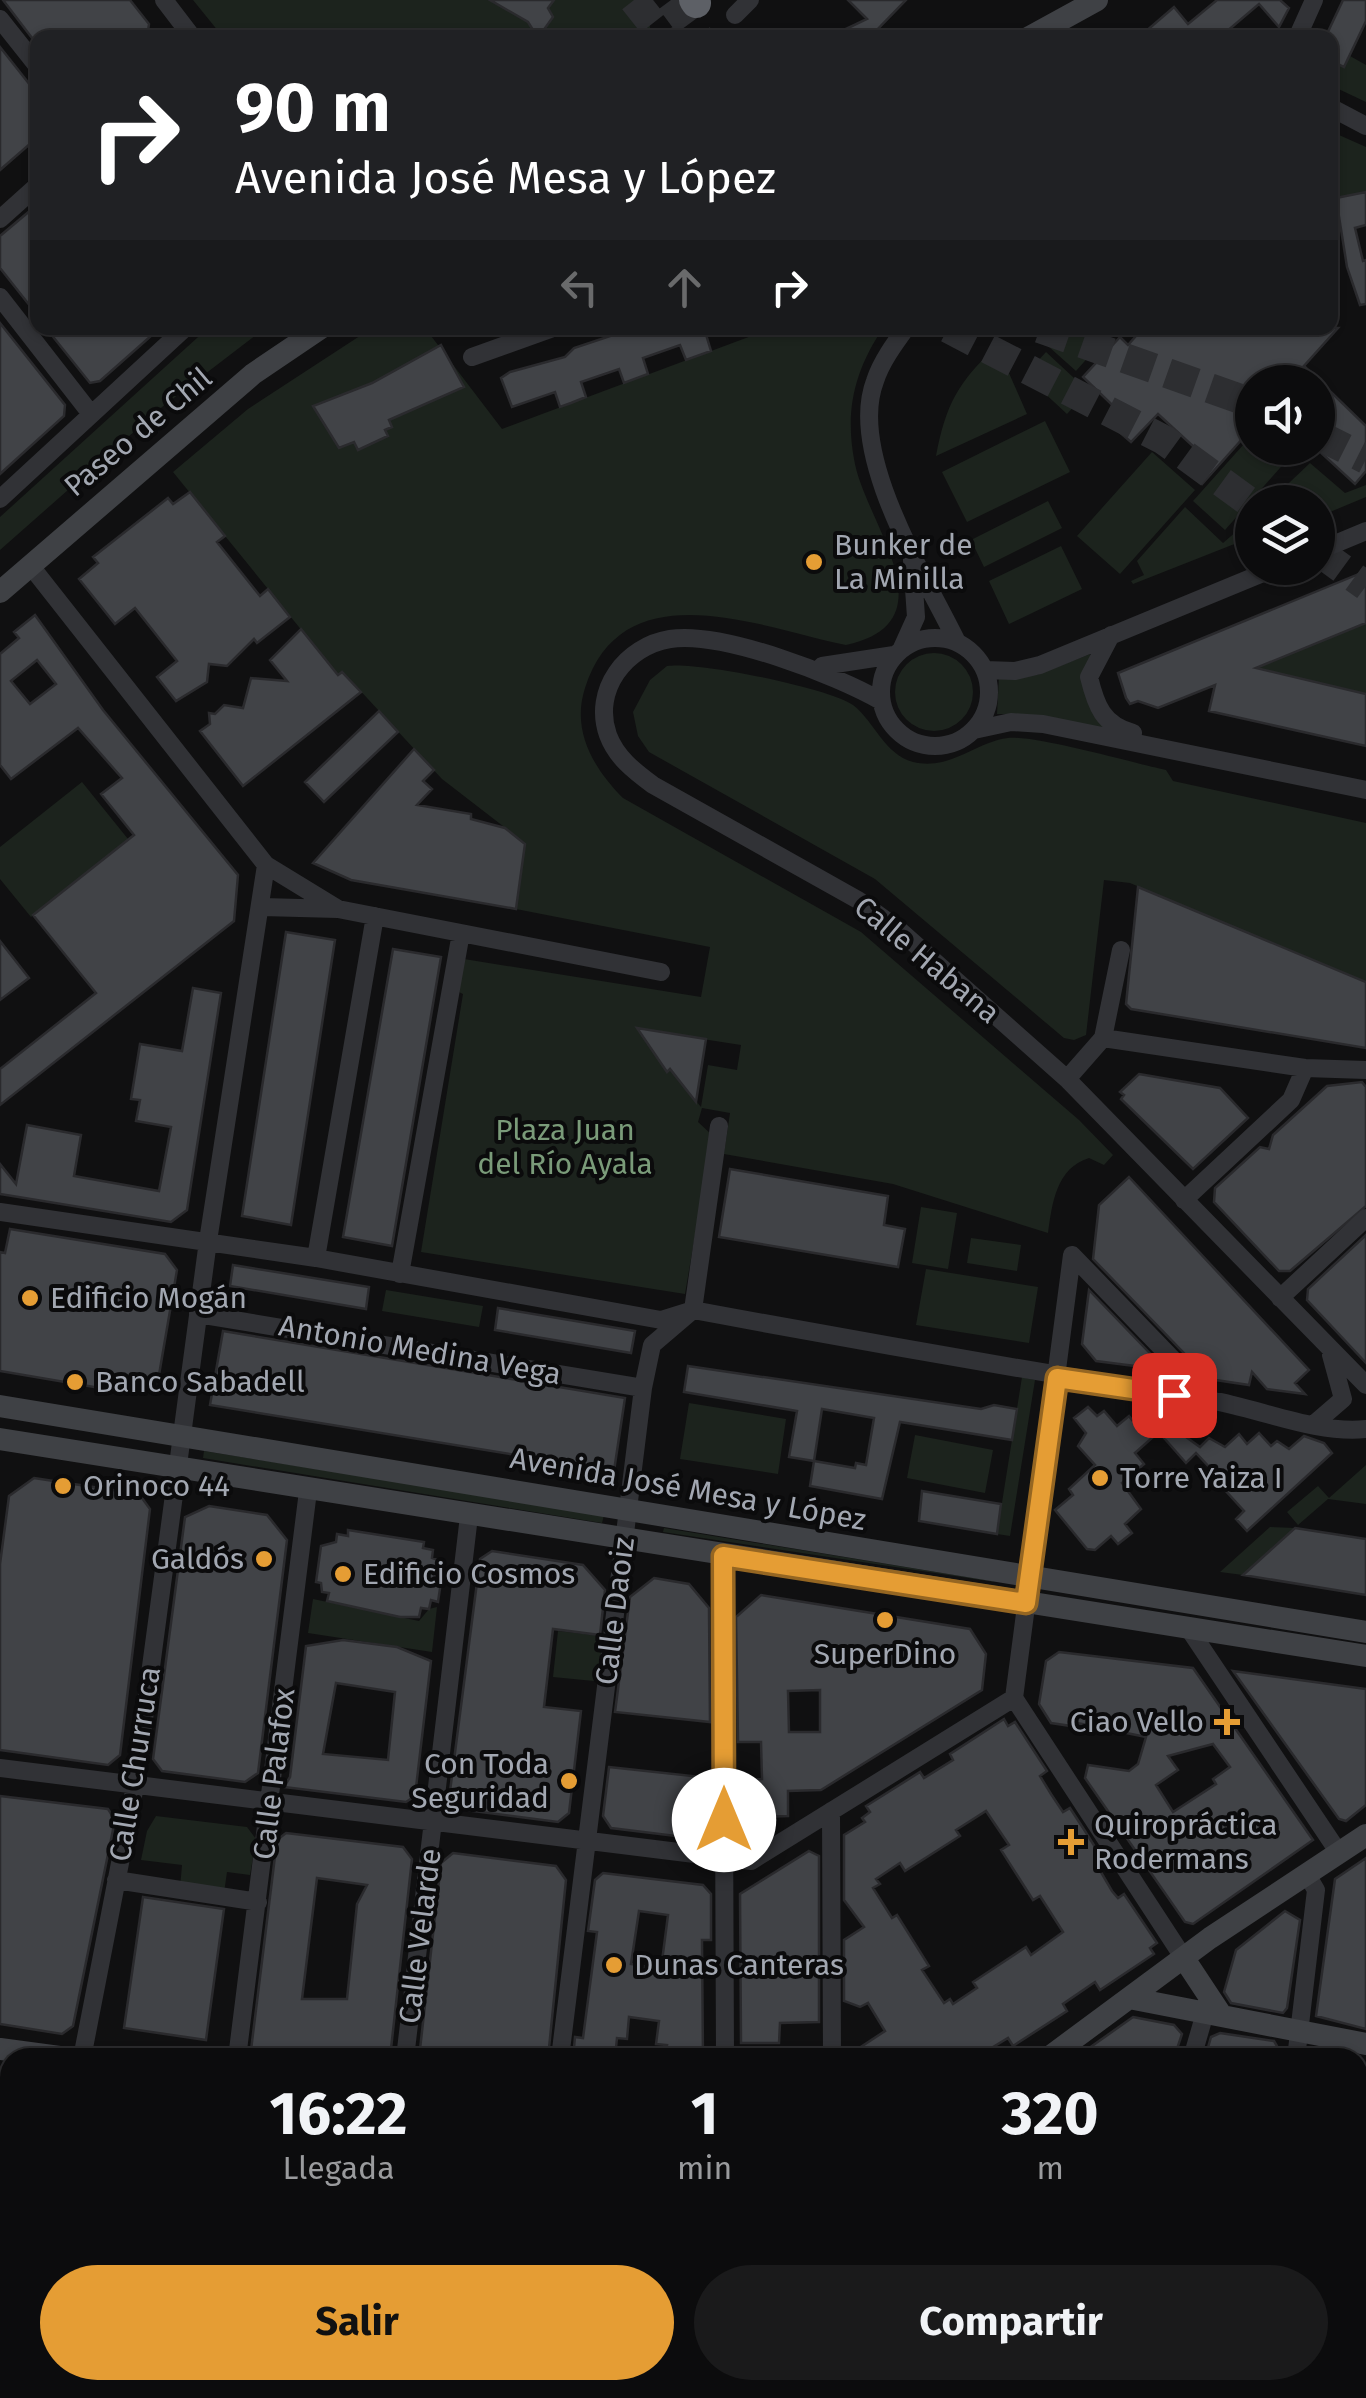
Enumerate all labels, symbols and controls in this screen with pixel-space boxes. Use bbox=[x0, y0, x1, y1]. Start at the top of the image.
text: 90 m bbox=[235, 66, 391, 150]
icon: right bbox=[70, 70, 200, 200]
text: Avenida José Mesa y López bbox=[235, 151, 776, 205]
icon: left bbox=[552, 260, 607, 315]
icon: ahead bbox=[657, 260, 712, 315]
icon: right bbox=[762, 260, 817, 315]
street label: Paseo de Chil bbox=[57, 360, 219, 504]
map controls bbox=[1235, 365, 1335, 585]
button: sound bbox=[1235, 365, 1335, 465]
button: layers bbox=[1235, 485, 1335, 585]
place label: Bunker de La Minilla bbox=[834, 527, 973, 597]
marker: Bunker de La Minilla bbox=[803, 551, 825, 573]
street label: Calle Habana bbox=[847, 889, 1007, 1031]
park label: Plaza Juan del Río Ayala bbox=[477, 1112, 653, 1182]
place label: Edificio Mogán bbox=[50, 1280, 247, 1316]
marker: Edificio Mogán bbox=[19, 1287, 41, 1309]
street label: Antonio Medina Vega bbox=[276, 1307, 564, 1393]
pin bbox=[1132, 1353, 1217, 1438]
place label: Banco Sabadell bbox=[95, 1364, 305, 1400]
icon: arrive bbox=[1147, 1368, 1202, 1423]
marker: Banco Sabadell bbox=[64, 1371, 86, 1393]
street label: Avenida José Mesa y López bbox=[507, 1440, 869, 1538]
place label: Torre Yaiza I bbox=[1120, 1460, 1283, 1496]
marker: Torre Yaiza I bbox=[1089, 1467, 1111, 1489]
place label: Orinoco 44 bbox=[83, 1468, 230, 1504]
marker: Orinoco 44 bbox=[52, 1475, 74, 1497]
street label: Calle Daoiz bbox=[588, 1535, 642, 1687]
place label: Galdós bbox=[151, 1541, 244, 1577]
marker: Galdós bbox=[253, 1548, 275, 1570]
place label: Edificio Cosmos bbox=[363, 1556, 575, 1592]
marker: Edificio Cosmos bbox=[332, 1563, 354, 1585]
marker: SuperDino bbox=[874, 1609, 896, 1631]
place label: SuperDino bbox=[814, 1636, 956, 1672]
street label: Calle Churruca bbox=[102, 1664, 168, 1864]
street label: Calle Palafox bbox=[246, 1686, 302, 1862]
place label: Ciao Vello bbox=[1070, 1704, 1204, 1740]
marker: Ciao Vello bbox=[1214, 1709, 1240, 1735]
place label: Con Toda Seguridad bbox=[411, 1746, 549, 1816]
position arrow bbox=[672, 1768, 776, 1872]
marker: Con Toda Seguridad bbox=[558, 1770, 580, 1792]
place label: Quiropráctica Rodermans bbox=[1094, 1807, 1278, 1877]
marker: Quiropráctica Rodermans bbox=[1058, 1829, 1084, 1855]
street label: Calle Velarde bbox=[391, 1846, 449, 2026]
place label: Dunas Canteras bbox=[634, 1947, 844, 1983]
marker: Dunas Canteras bbox=[603, 1954, 625, 1976]
text: 16:22 bbox=[269, 2078, 408, 2150]
text: 1 bbox=[691, 2078, 719, 2150]
text: 320 bbox=[1002, 2078, 1099, 2150]
text: Llegada bbox=[282, 2149, 395, 2187]
text: min bbox=[677, 2149, 732, 2187]
text: m bbox=[1036, 2149, 1064, 2187]
button: Salir bbox=[40, 2265, 674, 2380]
button: Compartir bbox=[694, 2265, 1328, 2380]

